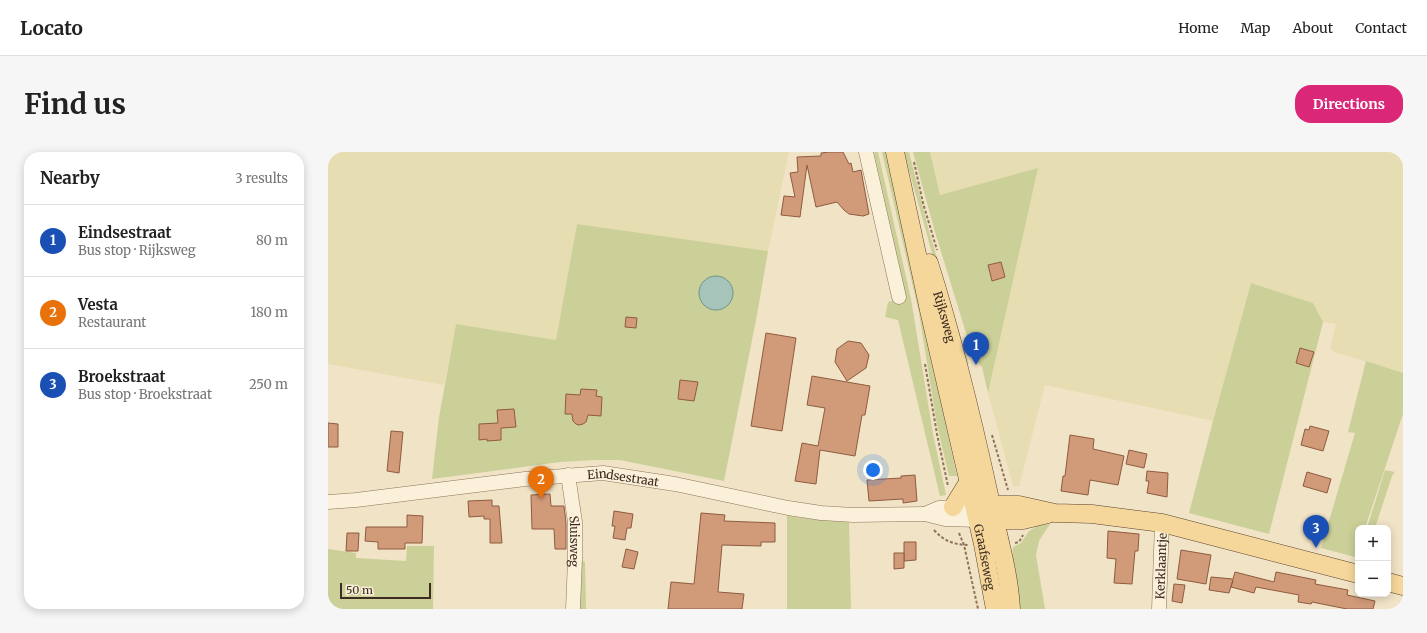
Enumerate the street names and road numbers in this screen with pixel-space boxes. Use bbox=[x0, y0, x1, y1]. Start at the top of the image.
street label: Rijksweg bbox=[931, 289, 960, 345]
street label: Eindsestraat bbox=[587, 465, 660, 489]
street label: Sluisweg bbox=[567, 515, 583, 568]
street label: Graafseweg bbox=[971, 522, 999, 592]
street label: Kerklaantje bbox=[1152, 532, 1169, 600]

